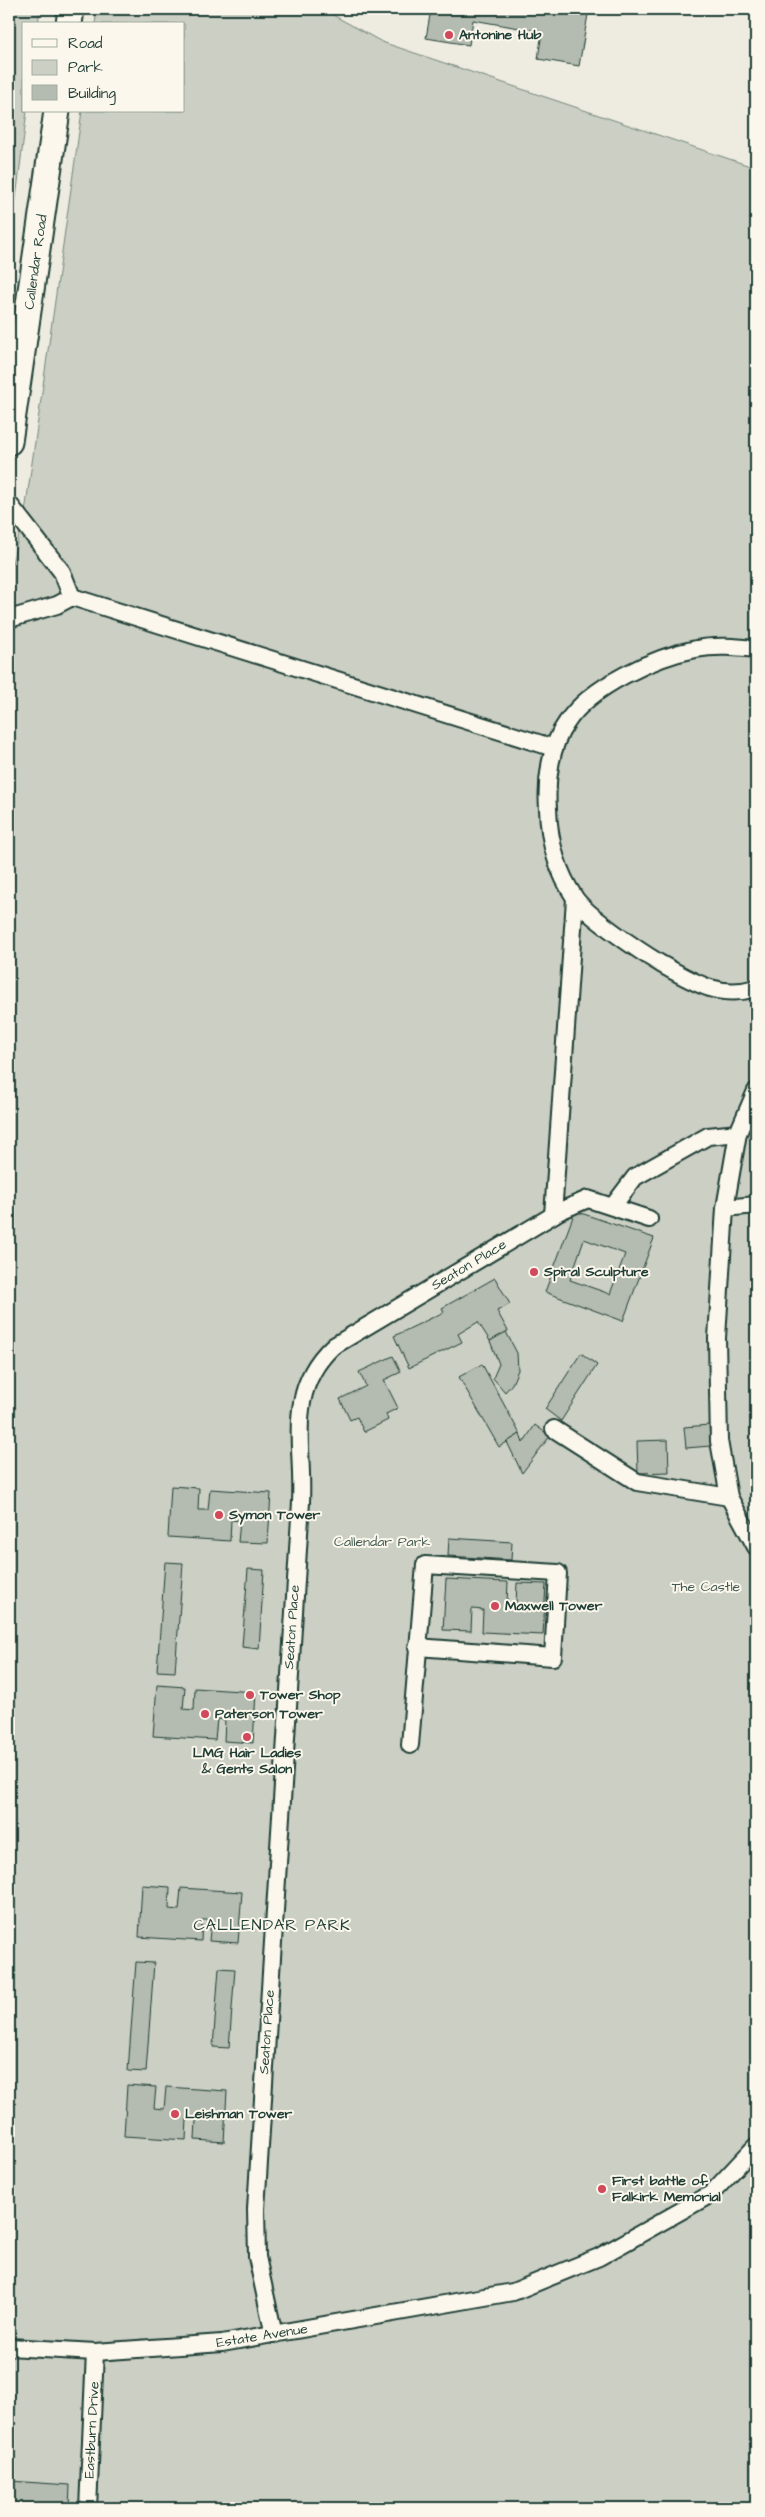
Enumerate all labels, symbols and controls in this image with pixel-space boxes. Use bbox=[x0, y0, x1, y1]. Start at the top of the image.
legend bbox=[22, 22, 185, 112]
place label: Antonine Hub bbox=[459, 25, 541, 45]
marker: Antonine Hub bbox=[443, 29, 455, 41]
text: Road bbox=[68, 33, 103, 54]
text: Park bbox=[68, 57, 103, 78]
text: Building bbox=[68, 83, 116, 105]
street label: Callendar Road bbox=[19, 213, 53, 311]
street label: Seaton Place bbox=[428, 1234, 511, 1295]
place label: Spiral Sculpture bbox=[543, 1262, 649, 1282]
marker: Spiral Sculpture bbox=[528, 1266, 540, 1278]
place label: Symon Tower bbox=[228, 1505, 321, 1525]
marker: Symon Tower bbox=[213, 1509, 225, 1521]
park label: Callendar Park bbox=[334, 1532, 430, 1552]
park label: The Castle bbox=[672, 1577, 741, 1597]
street label: Seaton Place bbox=[279, 1584, 305, 1670]
place label: Maxwell Tower bbox=[505, 1596, 603, 1616]
marker: Maxwell Tower bbox=[489, 1600, 501, 1612]
place label: Tower Shop bbox=[259, 1685, 341, 1705]
marker: Tower Shop bbox=[244, 1689, 256, 1701]
place label: Paterson Tower bbox=[215, 1704, 323, 1724]
marker: Paterson Tower bbox=[199, 1708, 211, 1720]
marker: LMG Hair Ladies & Gents Salon bbox=[241, 1731, 253, 1743]
place label: LMG Hair Ladies & Gents Salon bbox=[193, 1743, 301, 1779]
district label: CALLENDAR PARK bbox=[193, 1914, 351, 1936]
street label: Seaton Place bbox=[254, 1989, 280, 2075]
place label: Leishman Tower bbox=[185, 2104, 292, 2124]
marker: Leishman Tower bbox=[169, 2108, 181, 2120]
place label: First battle of Falkirk Memorial bbox=[612, 2171, 722, 2207]
marker: First battle of Falkirk Memorial bbox=[596, 2183, 608, 2195]
street label: Estate Avenue bbox=[215, 2319, 310, 2353]
street label: Eastburn Drive bbox=[79, 2381, 105, 2479]

